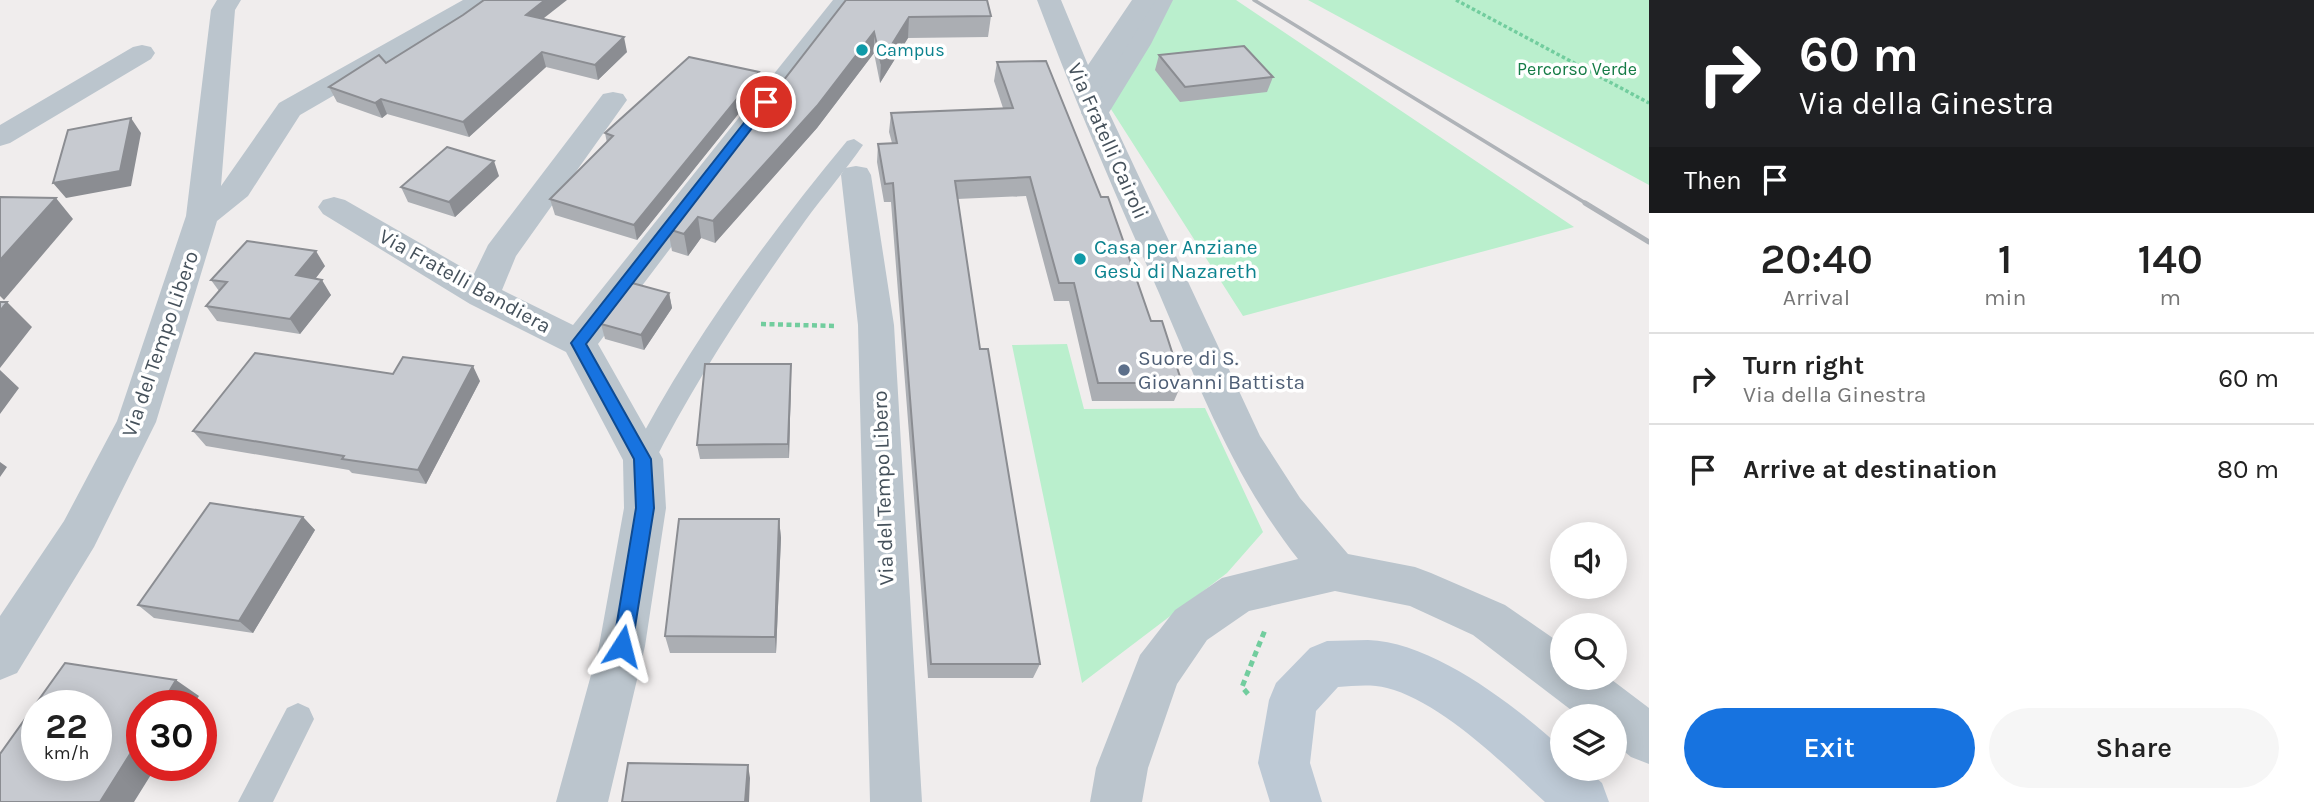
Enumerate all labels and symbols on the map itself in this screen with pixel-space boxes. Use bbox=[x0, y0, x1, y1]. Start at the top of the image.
place label: Campus bbox=[876, 39, 945, 61]
marker: Campus bbox=[854, 42, 870, 58]
park label: Percorso Verde bbox=[1517, 58, 1637, 80]
street label: Via Fratelli Cairoli bbox=[1063, 59, 1153, 223]
pin bbox=[736, 72, 796, 132]
street label: Via Fratelli Bandiera bbox=[375, 224, 555, 338]
place label: Casa per Anziane Gesù di Nazareth bbox=[1094, 235, 1258, 283]
street label: Via del Tempo Libero bbox=[117, 248, 203, 440]
marker: Casa per Anziane Gesù di Nazareth bbox=[1072, 251, 1088, 267]
place label: Suore di S. Giovanni Battista bbox=[1138, 346, 1305, 394]
marker: Suore di S. Giovanni Battista bbox=[1116, 362, 1132, 378]
street label: Via del Tempo Libero bbox=[868, 390, 898, 586]
position arrow bbox=[585, 609, 659, 683]
speed limit sign: 30 bbox=[126, 690, 217, 781]

